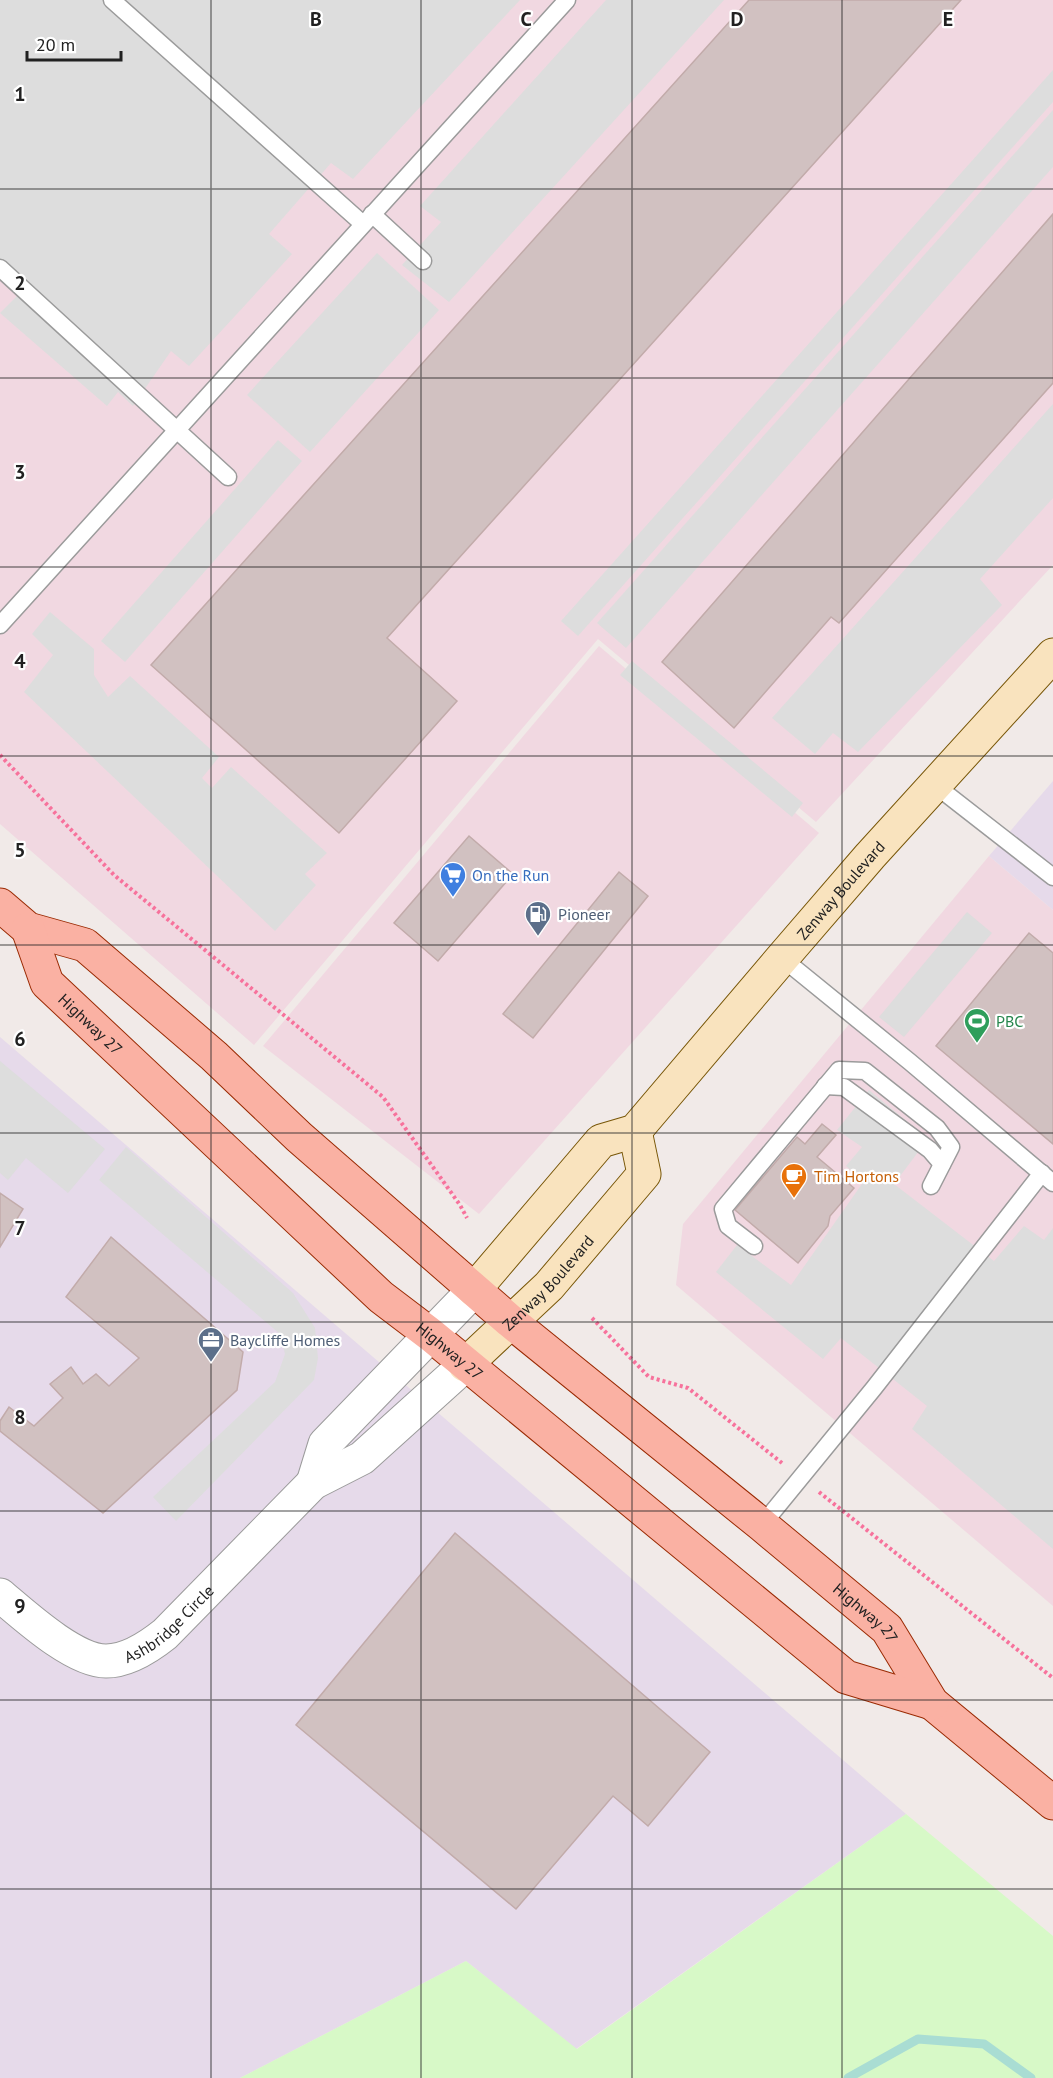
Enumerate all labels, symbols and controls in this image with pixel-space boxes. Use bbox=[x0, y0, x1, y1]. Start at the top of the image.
text: B bbox=[310, 6, 322, 32]
text: C bbox=[520, 6, 532, 32]
text: D bbox=[731, 6, 744, 32]
text: E bbox=[943, 6, 953, 32]
scale bar bbox=[27, 24, 122, 62]
text: 20 m bbox=[36, 33, 75, 56]
text: 1 bbox=[14, 81, 26, 107]
text: 2 bbox=[14, 270, 26, 296]
text: 3 bbox=[14, 459, 26, 485]
text: 4 bbox=[14, 648, 26, 674]
text: 5 bbox=[14, 837, 26, 863]
street label: Zenway Boulevard bbox=[792, 837, 889, 944]
supermarket icon: On the Run bbox=[438, 860, 468, 898]
place label: On the Run bbox=[472, 865, 549, 885]
fuel station icon: Pioneer bbox=[523, 899, 553, 937]
place label: Pioneer bbox=[558, 904, 611, 924]
street label: Highway 27 bbox=[54, 989, 127, 1059]
sports icon: PBC bbox=[962, 1006, 992, 1044]
place label: PBC bbox=[996, 1011, 1023, 1031]
text: 6 bbox=[14, 1026, 26, 1052]
cafe icon: Tim Hortons bbox=[779, 1161, 809, 1199]
place label: Tim Hortons bbox=[814, 1166, 899, 1186]
text: 7 bbox=[14, 1215, 26, 1241]
street label: Zenway Boulevard bbox=[498, 1231, 598, 1335]
street label: Highway 27 bbox=[412, 1317, 487, 1384]
office icon: Baycliffe Homes bbox=[196, 1325, 226, 1363]
place label: Baycliffe Homes bbox=[230, 1330, 341, 1350]
text: 8 bbox=[14, 1404, 26, 1430]
street label: Highway 27 bbox=[829, 1579, 903, 1646]
street label: Ashbridge Circle bbox=[121, 1580, 218, 1667]
text: 9 bbox=[14, 1593, 26, 1619]

